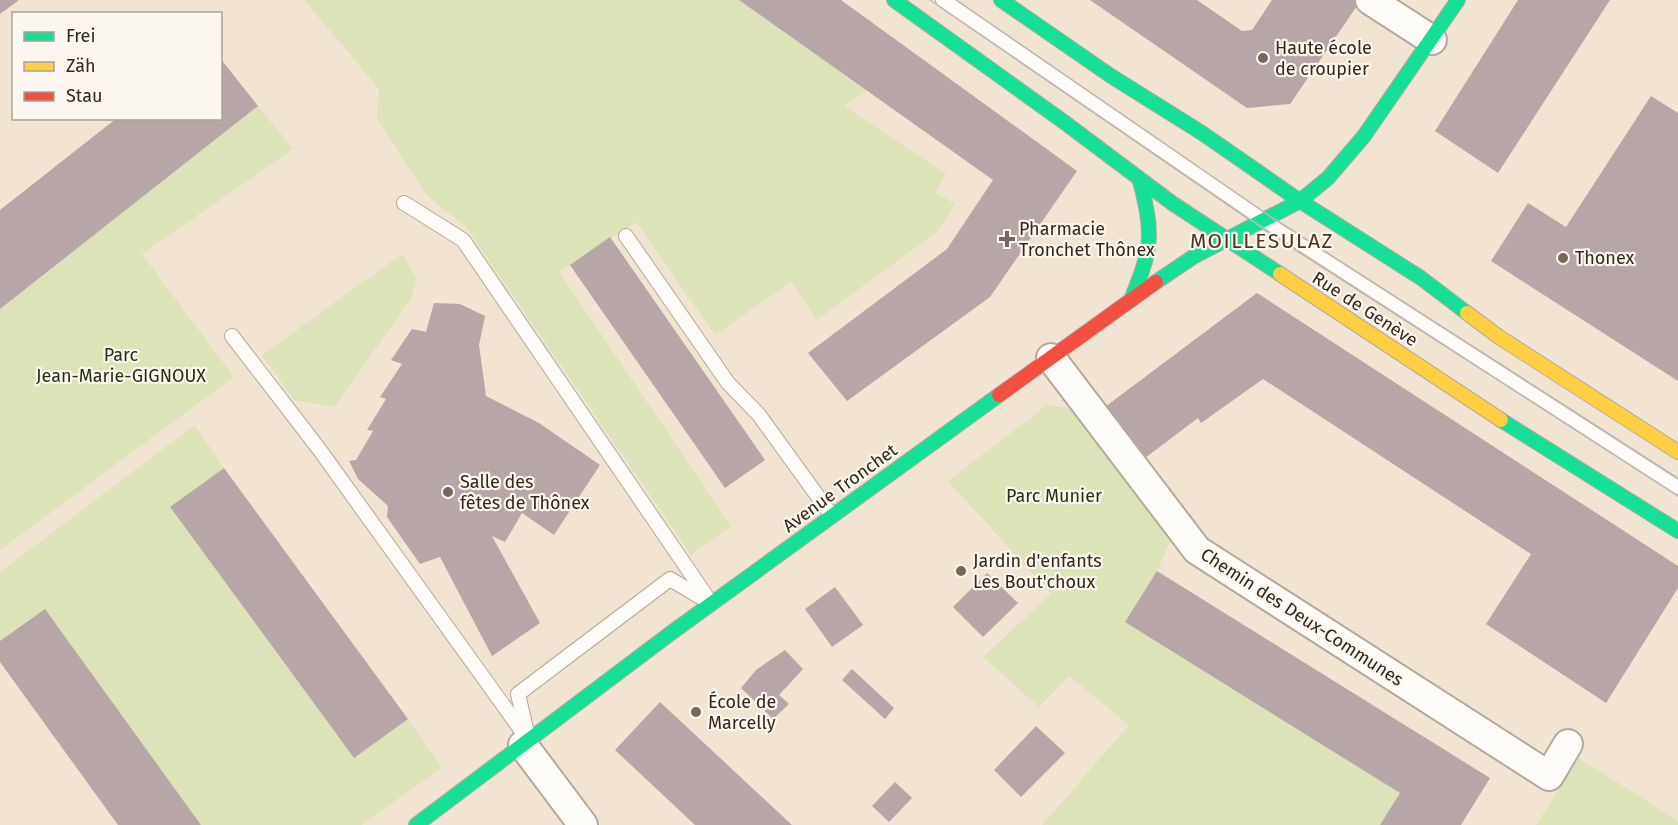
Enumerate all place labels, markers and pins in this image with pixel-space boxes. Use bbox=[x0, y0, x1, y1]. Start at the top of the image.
place label: Haute école de croupier bbox=[1275, 37, 1372, 80]
marker: Haute école de croupier bbox=[1256, 51, 1270, 65]
place label: Pharmacie Tronchet Thônex bbox=[1019, 218, 1155, 261]
marker: Pharmacie Tronchet Thônex bbox=[1000, 232, 1014, 246]
place label: Thonex bbox=[1575, 247, 1635, 269]
marker: Thonex bbox=[1556, 251, 1570, 265]
place label: Salle des fêtes de Thônex bbox=[460, 471, 590, 514]
marker: Salle des fêtes de Thônex bbox=[441, 485, 455, 499]
place label: Jardin d'enfants Les Bout'choux bbox=[973, 550, 1102, 593]
marker: Jardin d'enfants Les Bout'choux bbox=[954, 564, 968, 578]
place label: École de Marcelly bbox=[708, 690, 776, 734]
marker: École de Marcelly bbox=[689, 705, 703, 719]

